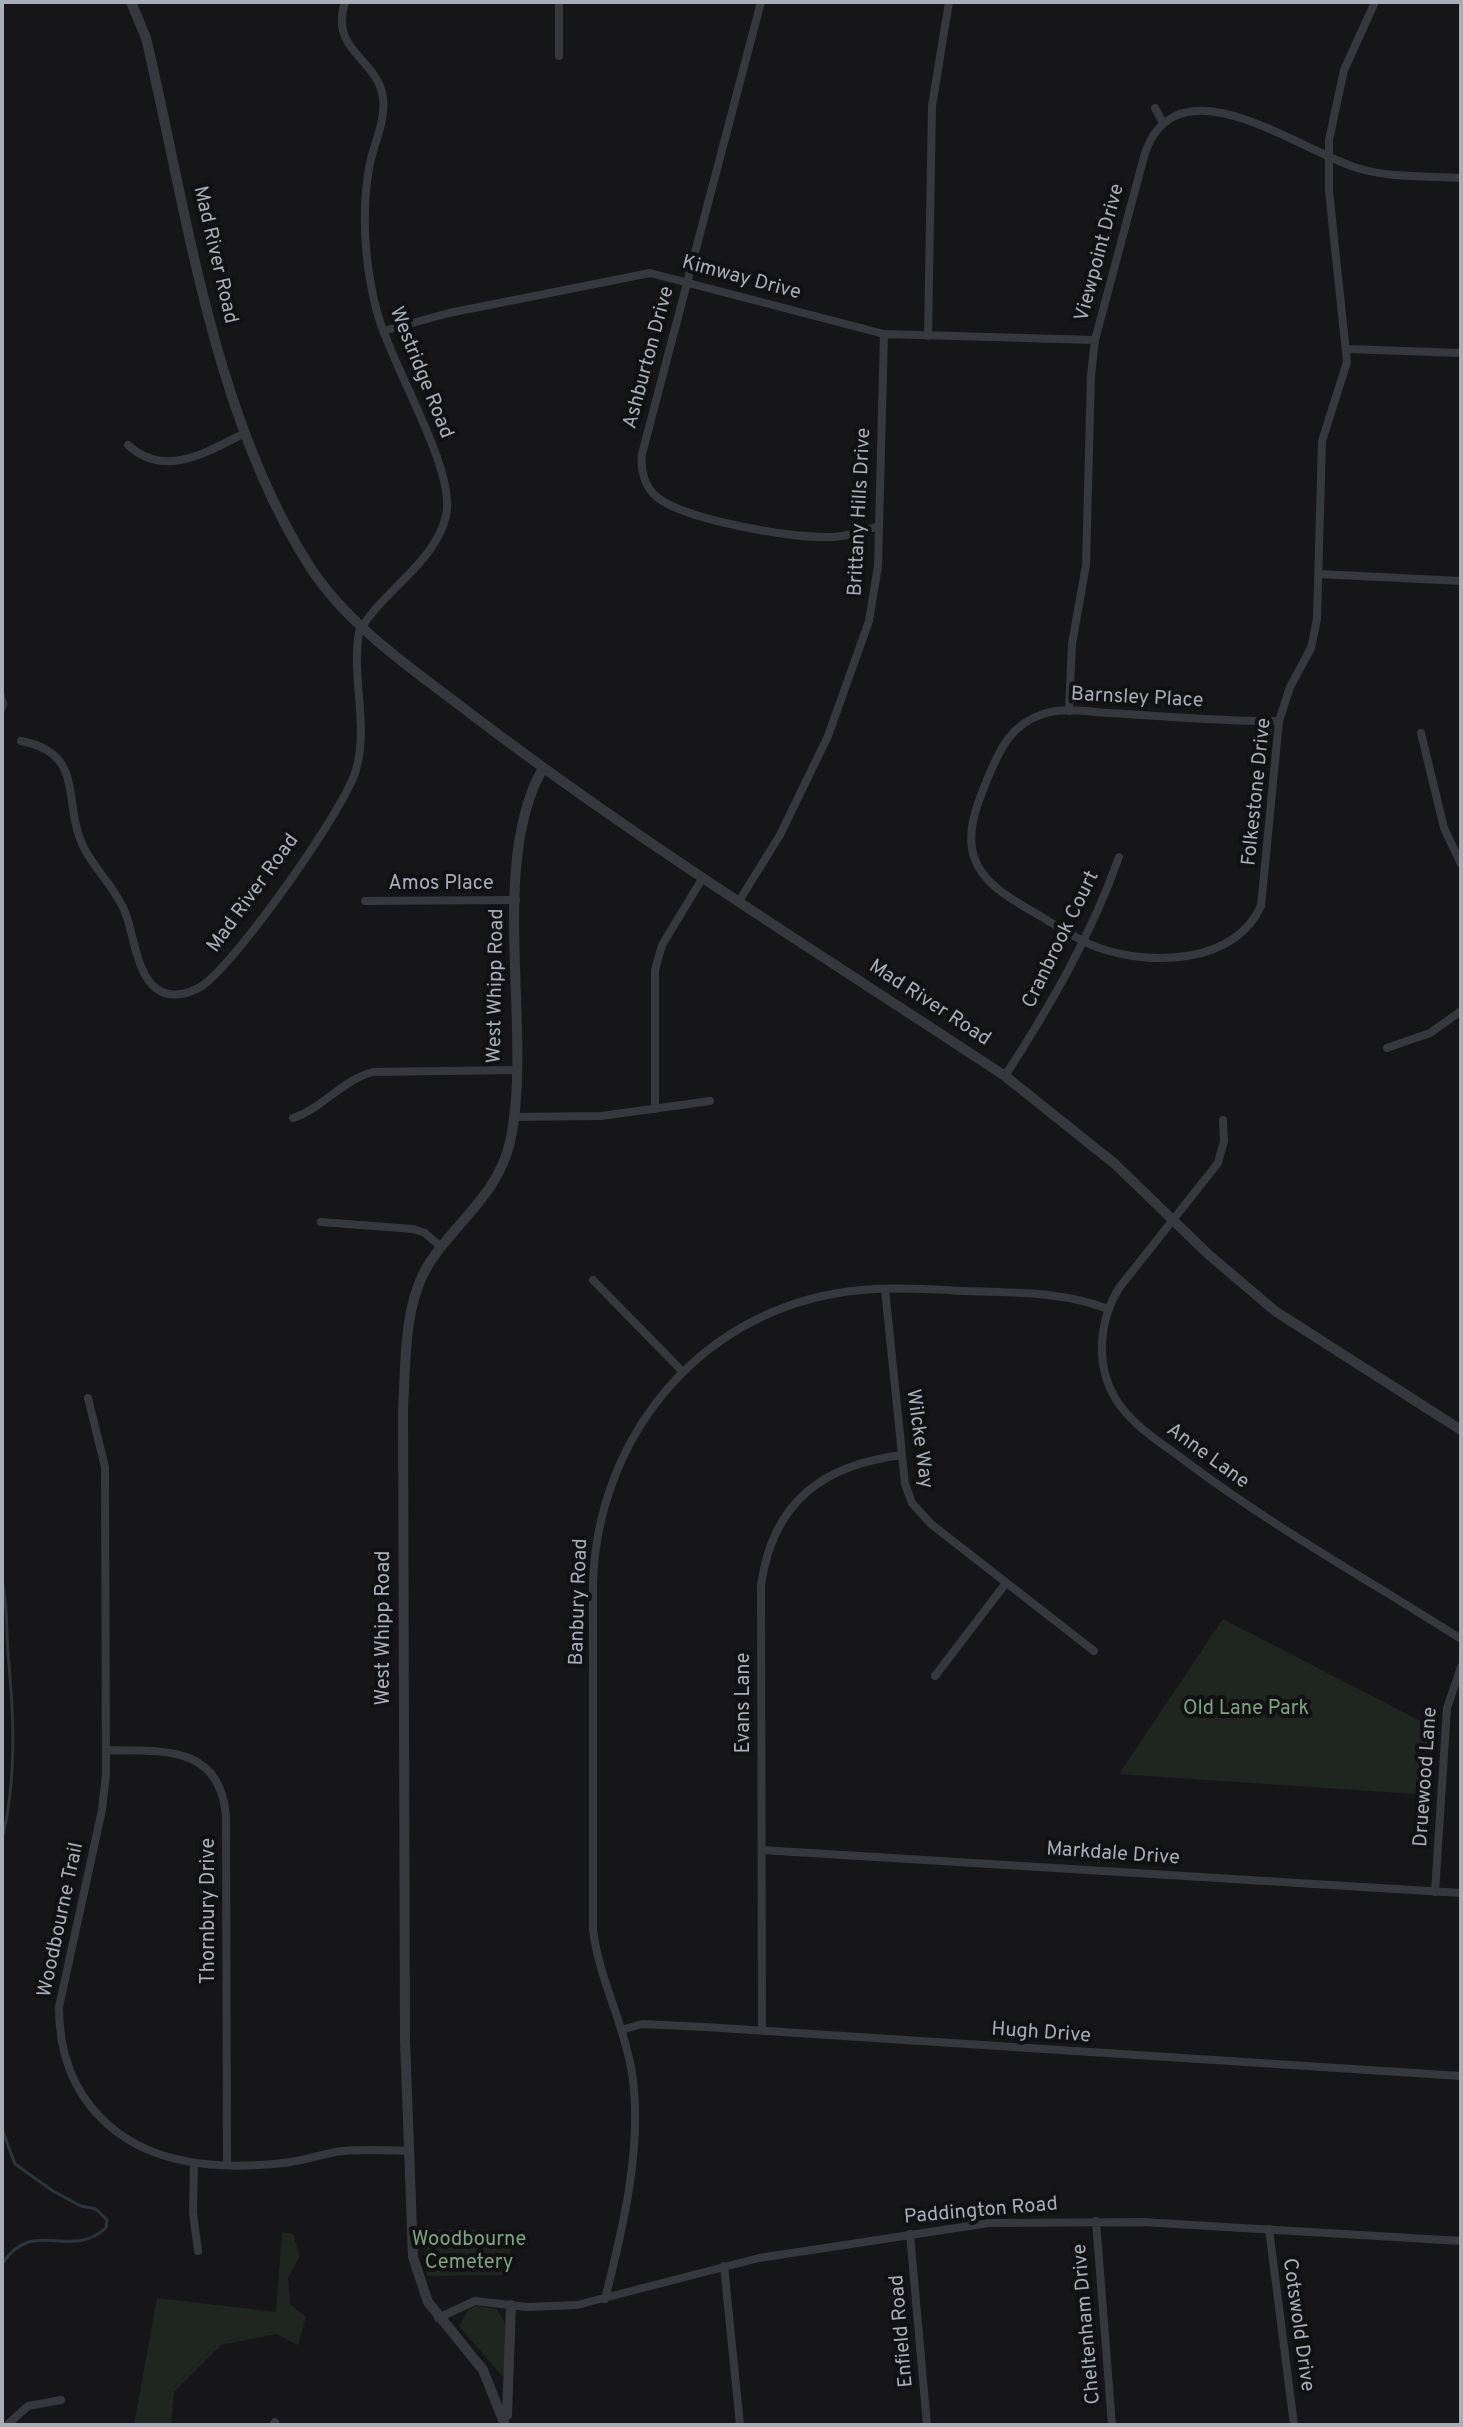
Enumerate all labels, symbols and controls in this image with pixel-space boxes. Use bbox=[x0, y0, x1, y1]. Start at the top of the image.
street label: Viewpoint Drive bbox=[1071, 182, 1131, 324]
street label: Mad River Road bbox=[187, 184, 241, 326]
street label: Kimway Drive bbox=[679, 252, 803, 306]
street label: Ashburton Drive bbox=[619, 284, 681, 432]
street label: Westridge Road bbox=[383, 304, 457, 442]
street label: Brittany Hills Drive bbox=[845, 427, 877, 597]
street label: Barnsley Place bbox=[1070, 684, 1204, 714]
street label: Folkestone Drive bbox=[1238, 717, 1278, 867]
street label: Mad River Road bbox=[203, 830, 305, 958]
street label: Cranbrook Court bbox=[1018, 867, 1106, 1013]
street label: Amos Place bbox=[388, 873, 494, 897]
street label: West Whipp Road bbox=[484, 908, 510, 1064]
street label: Mad River Road bbox=[864, 956, 994, 1052]
street label: Wilcke Way bbox=[899, 1388, 937, 1490]
street label: Anne Lane bbox=[1161, 1419, 1253, 1495]
street label: Banbury Road bbox=[566, 1538, 594, 1666]
street label: West Whipp Road bbox=[373, 1550, 397, 1706]
street label: Evans Lane bbox=[733, 1652, 757, 1754]
park label: Old Lane Park bbox=[1183, 1698, 1309, 1722]
street label: Druewood Lane bbox=[1410, 1706, 1444, 1848]
street label: Thornbury Drive bbox=[198, 1838, 222, 1984]
street label: Markdale Drive bbox=[1045, 1838, 1181, 1872]
street label: Woodbourne Trail bbox=[34, 1840, 90, 2000]
street label: Hugh Drive bbox=[990, 2019, 1092, 2049]
street label: Paddington Road bbox=[903, 2193, 1059, 2231]
park label: Woodbourne Cemetery bbox=[412, 2229, 526, 2276]
street label: Cheltenham Drive bbox=[1069, 2243, 1107, 2405]
street label: Cotswold Drive bbox=[1276, 2257, 1318, 2393]
street label: Enfield Road bbox=[886, 2274, 920, 2388]

